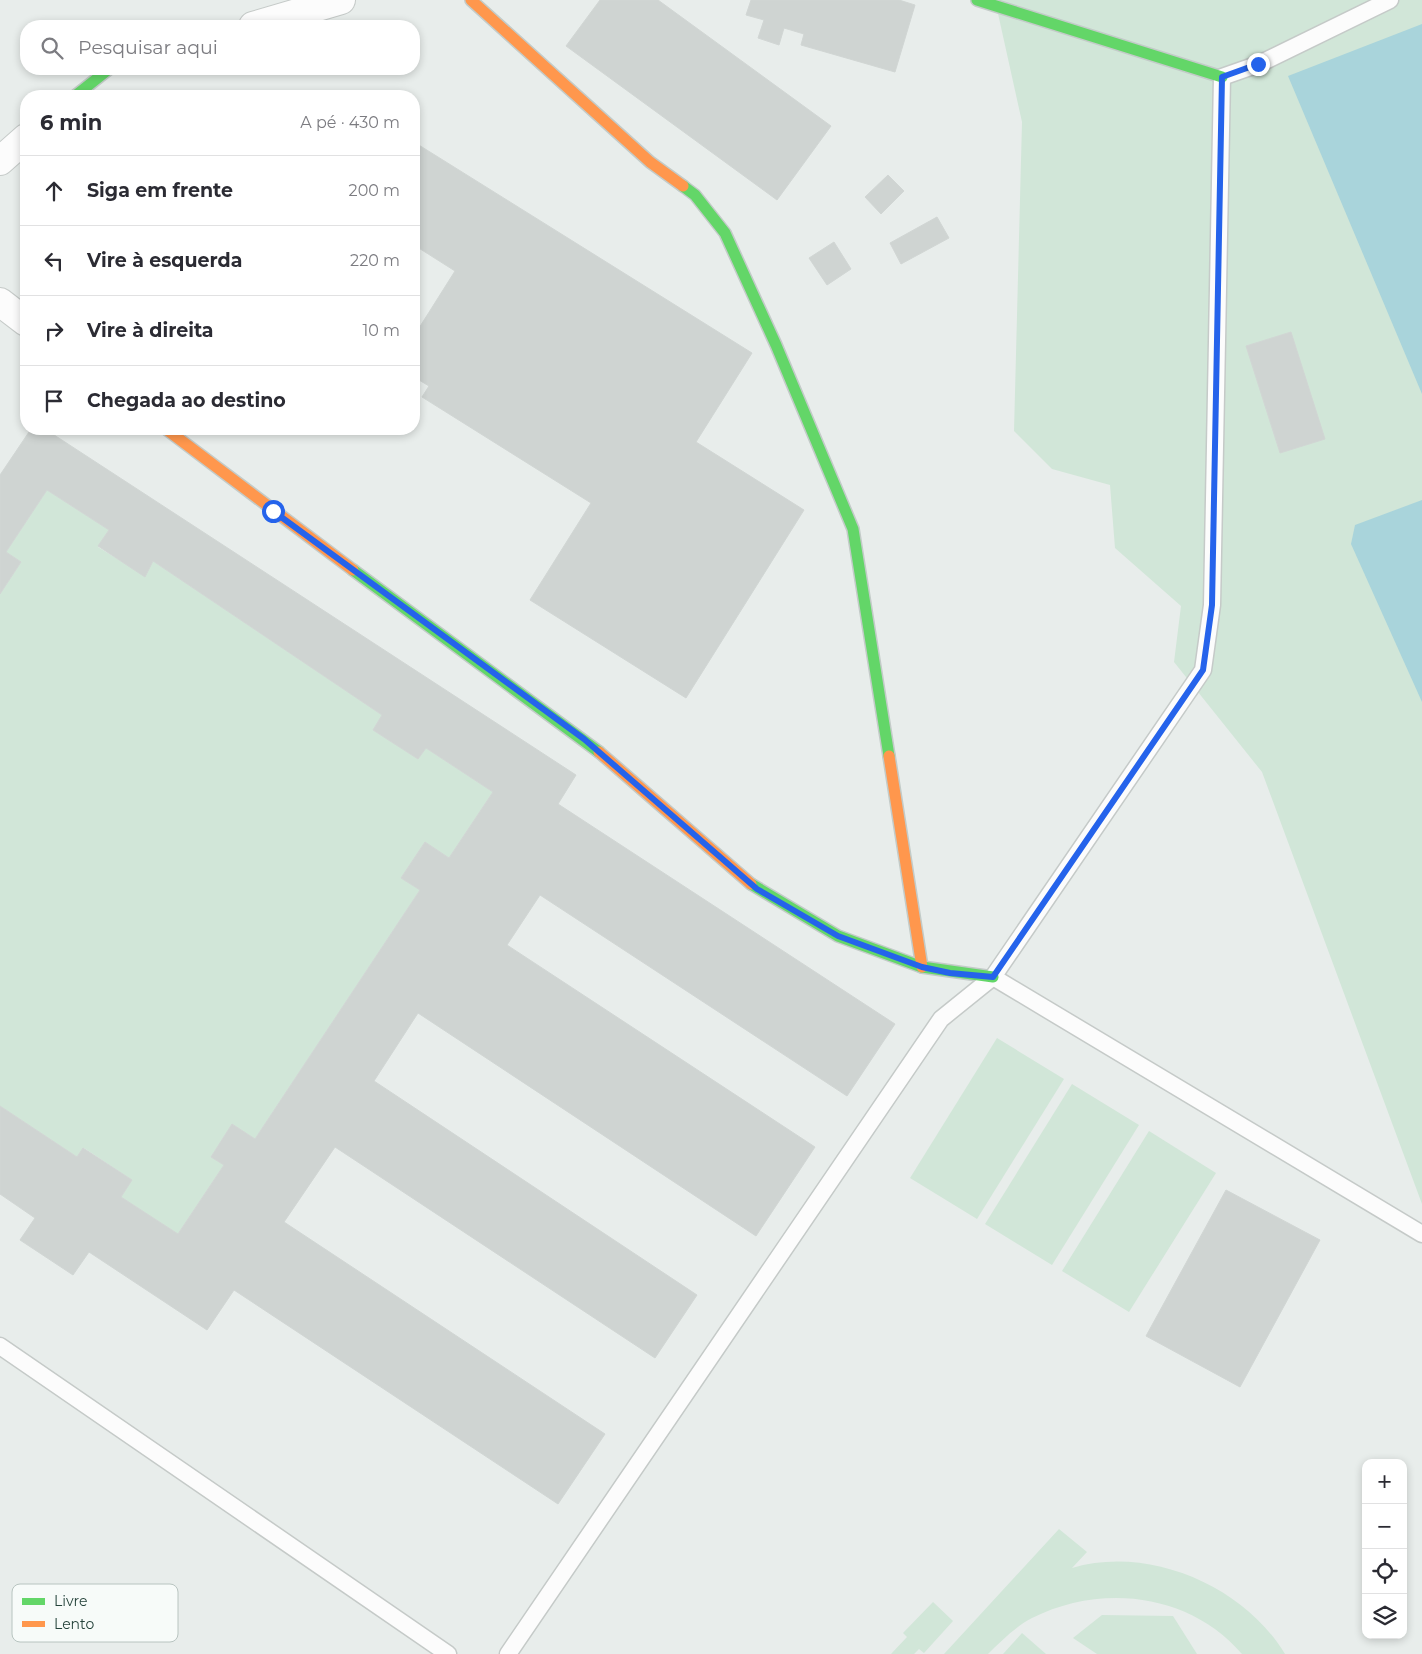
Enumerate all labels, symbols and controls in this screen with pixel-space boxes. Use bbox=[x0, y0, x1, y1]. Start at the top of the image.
search box bbox=[20, 20, 420, 75]
icon: search bbox=[38, 34, 66, 62]
text: Pesquisar aqui bbox=[78, 36, 218, 59]
route end bbox=[1247, 53, 1270, 76]
text: 6 min bbox=[40, 110, 102, 135]
text: A pé · 430 m bbox=[300, 113, 400, 132]
icon: ahead bbox=[40, 177, 68, 205]
text: Siga em frente bbox=[87, 179, 233, 202]
text: 200 m bbox=[349, 181, 400, 200]
icon: left bbox=[40, 247, 68, 275]
text: Vire à esquerda bbox=[87, 249, 242, 272]
text: 220 m bbox=[350, 251, 400, 270]
icon: right bbox=[40, 317, 68, 345]
text: Vire à direita bbox=[87, 319, 214, 342]
text: 10 m bbox=[362, 321, 400, 340]
icon: arrive bbox=[40, 387, 68, 415]
text: Chegada ao destino bbox=[87, 389, 286, 412]
route start bbox=[262, 500, 285, 523]
map controls bbox=[1362, 1459, 1407, 1639]
button: + bbox=[1362, 1459, 1407, 1504]
button: − bbox=[1362, 1504, 1407, 1549]
button: locate bbox=[1362, 1549, 1407, 1594]
legend bbox=[12, 1584, 178, 1642]
text: Livre bbox=[54, 1592, 88, 1610]
button: layers bbox=[1362, 1594, 1407, 1639]
text: Lento bbox=[54, 1615, 94, 1633]

